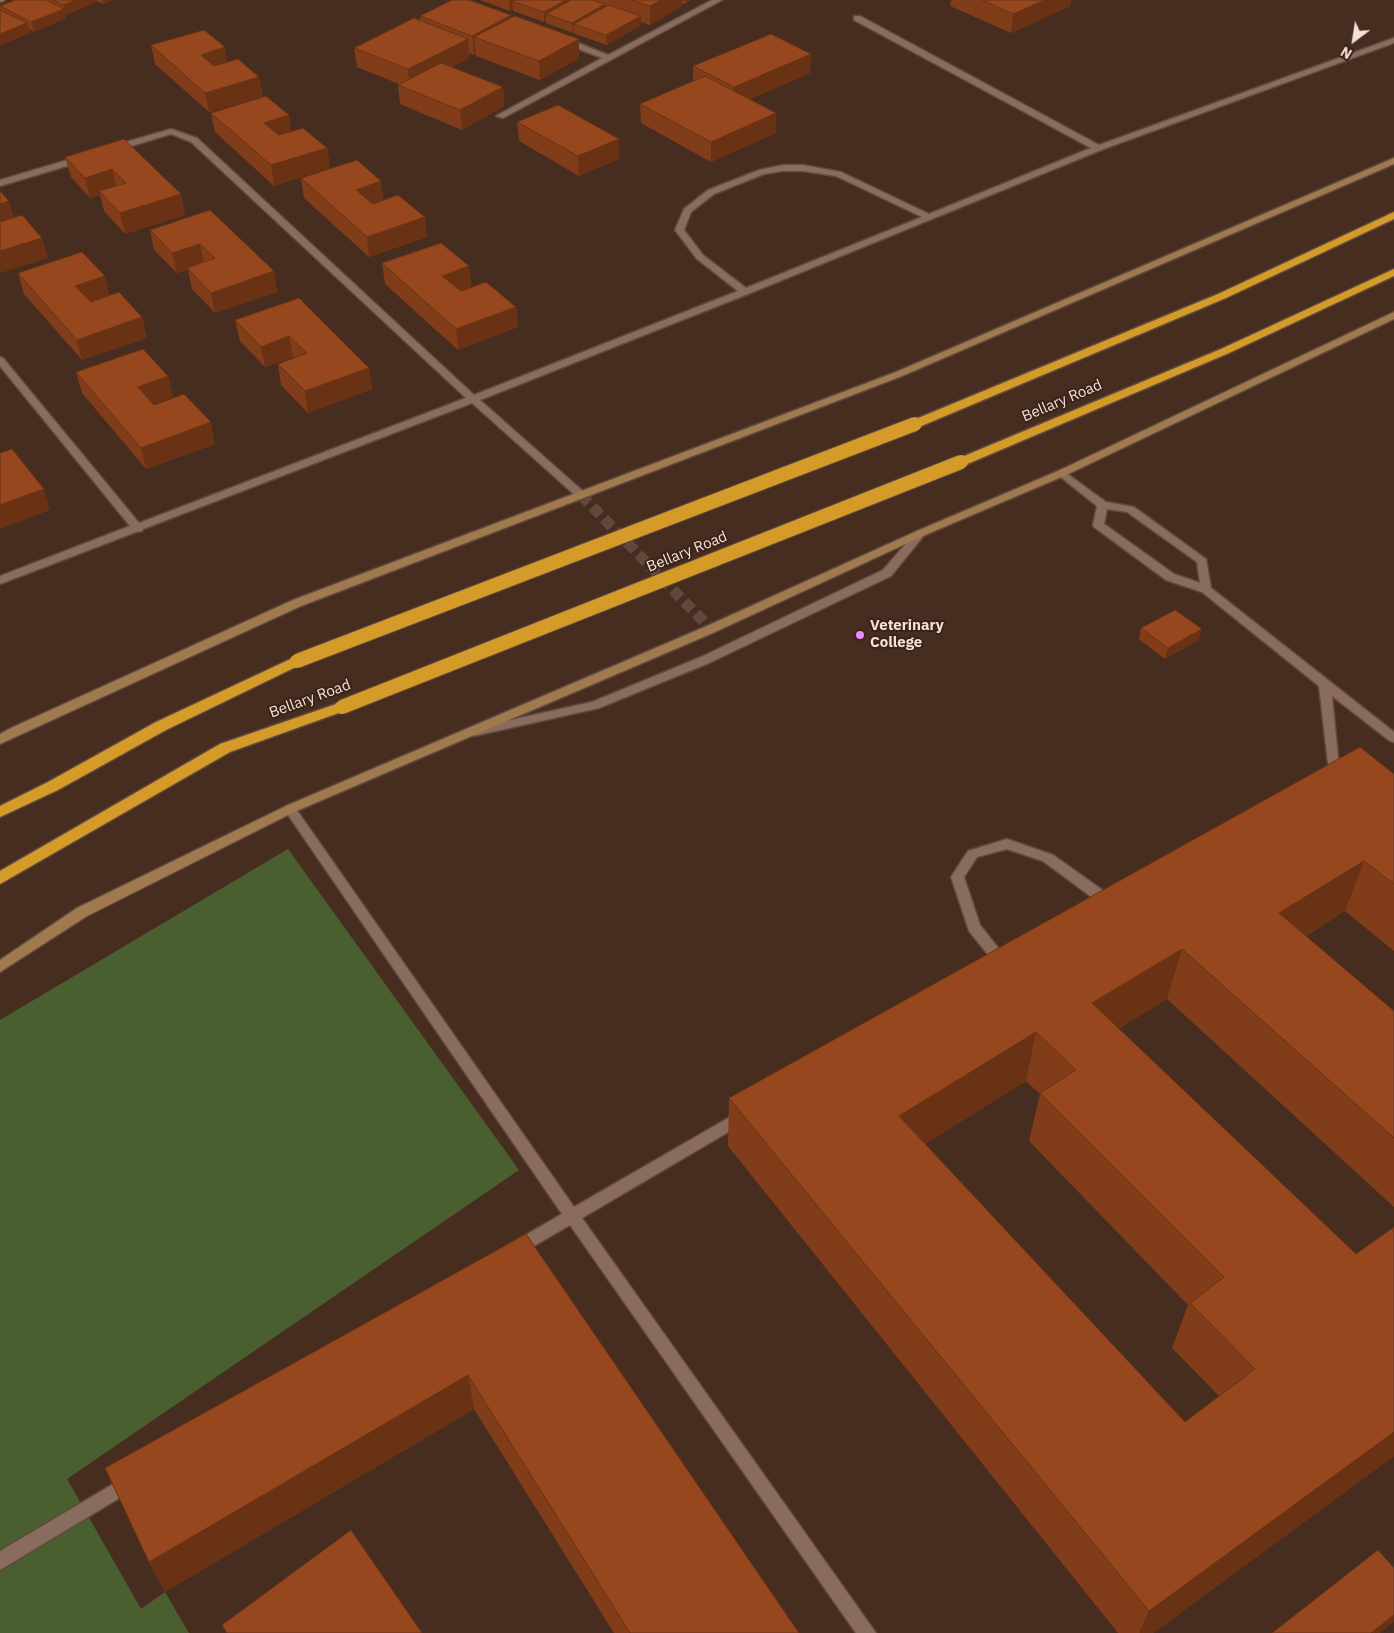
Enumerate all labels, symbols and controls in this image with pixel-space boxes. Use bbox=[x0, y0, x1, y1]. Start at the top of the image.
north arrow bbox=[1329, 15, 1379, 65]
text: N bbox=[1337, 43, 1355, 63]
street label: Bellary Road bbox=[1019, 376, 1105, 426]
street label: Bellary Road bbox=[644, 528, 730, 576]
place label: Veterinary College bbox=[870, 617, 944, 652]
marker: Veterinary College bbox=[854, 629, 866, 641]
street label: Bellary Road bbox=[267, 676, 353, 722]

